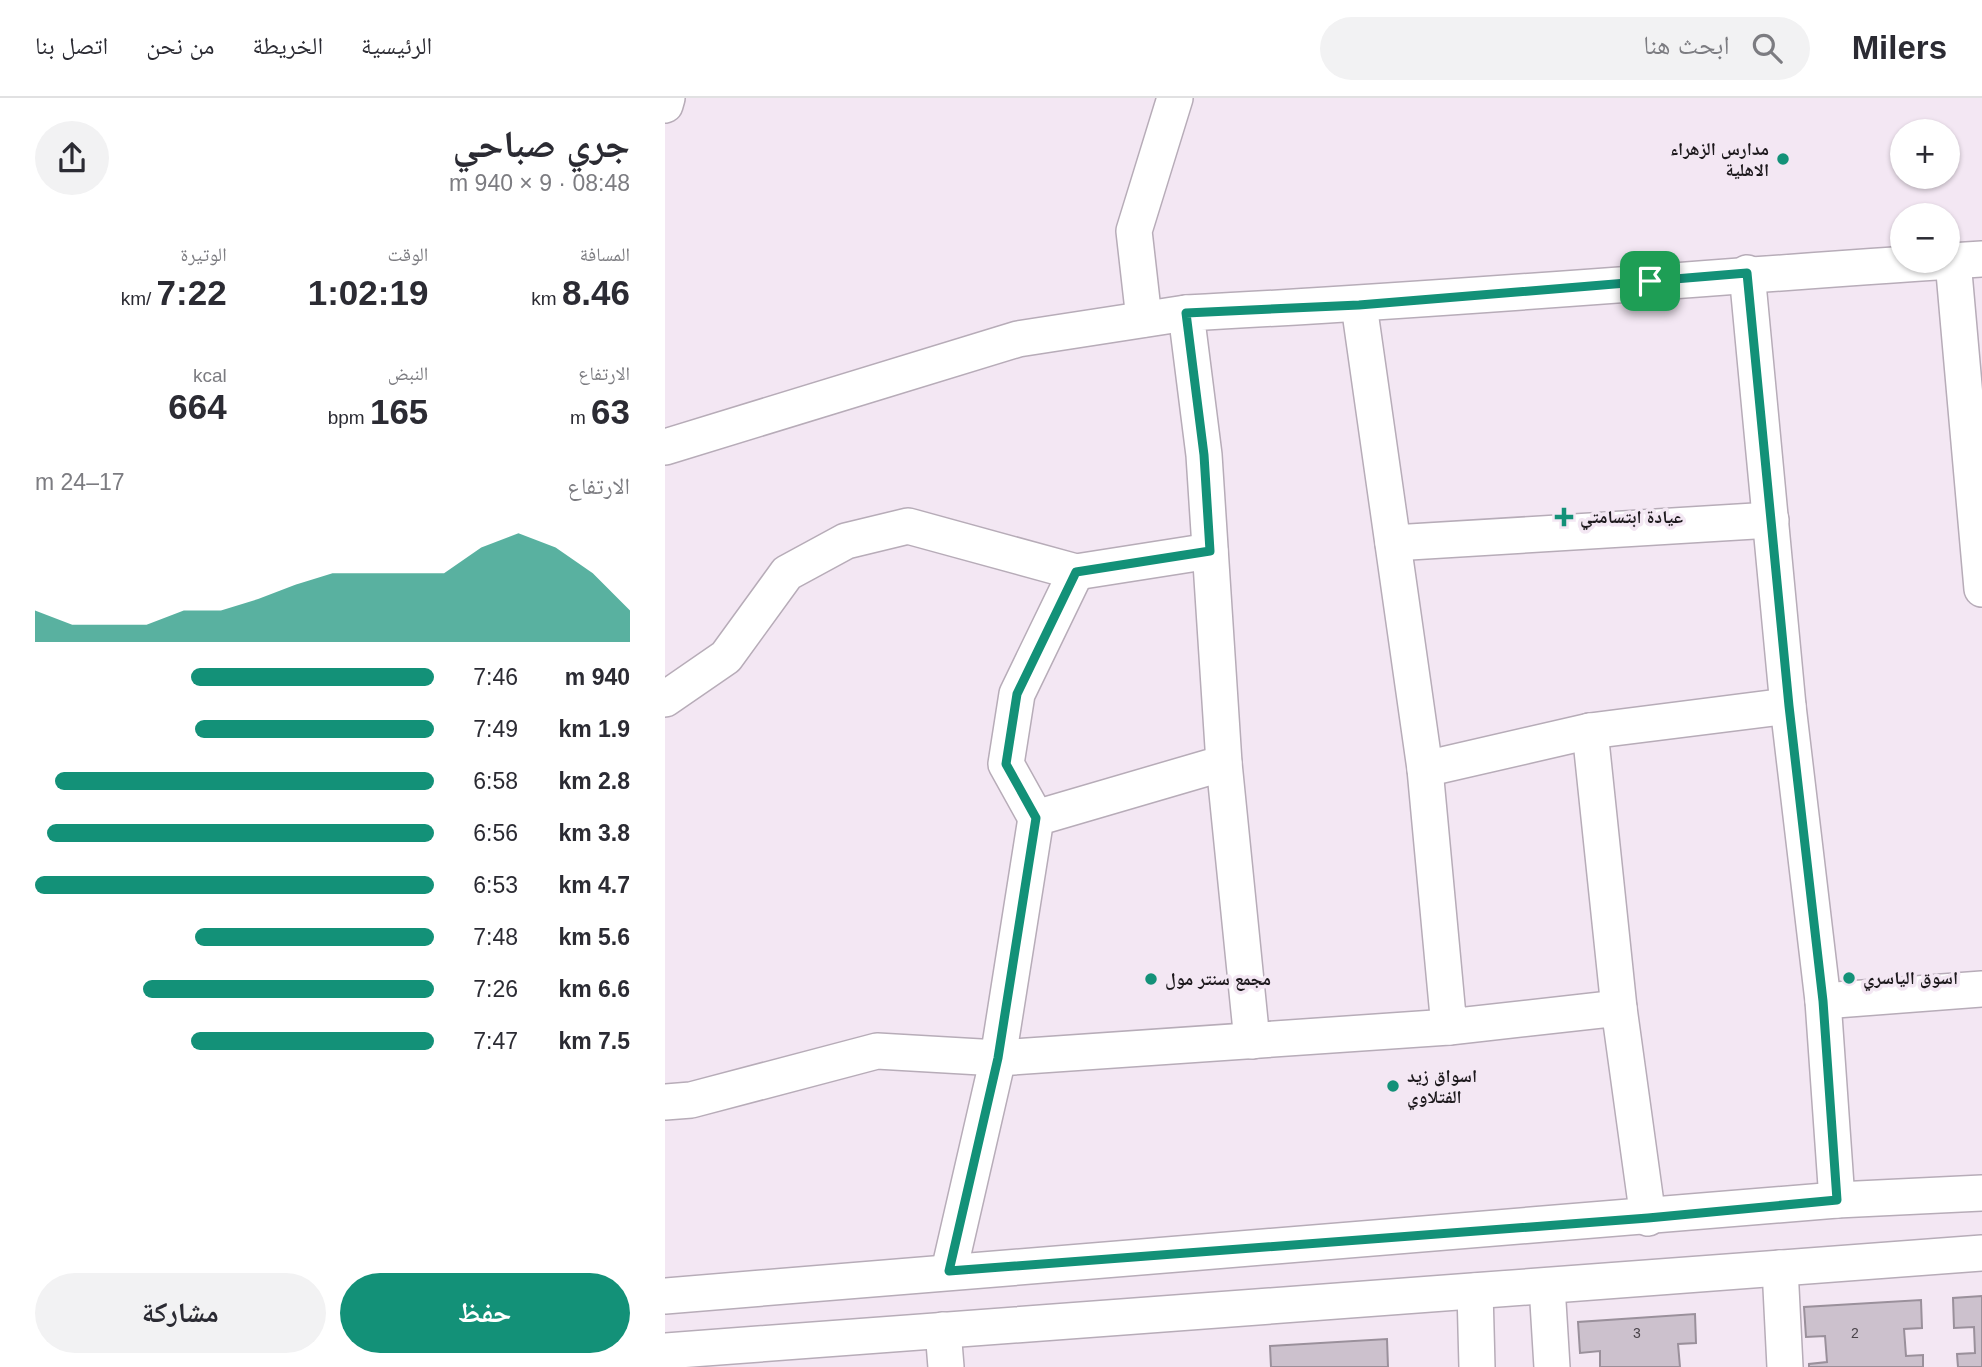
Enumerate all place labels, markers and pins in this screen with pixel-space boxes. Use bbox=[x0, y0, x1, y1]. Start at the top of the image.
place label: مدارس الزهراء الاهلية bbox=[1670, 139, 1769, 180]
marker: مدارس الزهراء الاهلية bbox=[1775, 151, 1791, 167]
pin bbox=[1620, 251, 1680, 311]
marker: عيادة ابتسامتي bbox=[1554, 507, 1574, 527]
place label: عيادة ابتسامتي bbox=[1580, 507, 1683, 531]
place label: اسوق الياسري bbox=[1863, 968, 1958, 992]
place label: مجمع سنتر مول bbox=[1165, 969, 1271, 991]
marker: اسوق الياسري bbox=[1841, 970, 1857, 986]
marker: مجمع سنتر مول bbox=[1143, 971, 1159, 987]
place label: اسواق زيد الفتلاوي bbox=[1407, 1066, 1477, 1111]
marker: اسواق زيد الفتلاوي bbox=[1385, 1078, 1401, 1094]

